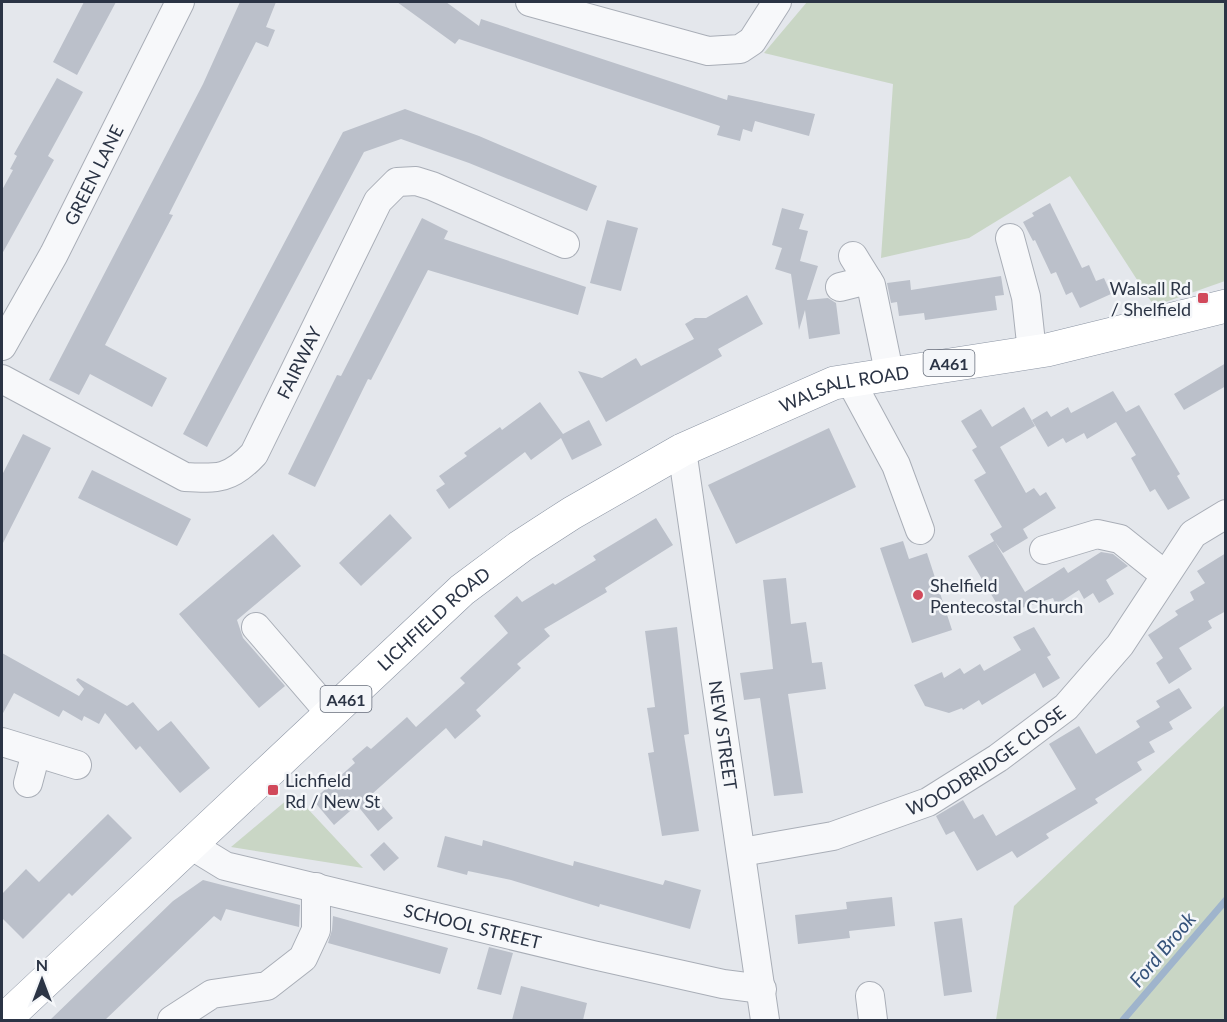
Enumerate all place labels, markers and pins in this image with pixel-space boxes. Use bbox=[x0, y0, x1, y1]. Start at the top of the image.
place label: Walsall Rd / Shelfield bbox=[1109, 277, 1191, 320]
marker: Walsall Rd / Shelfield bbox=[1196, 291, 1210, 305]
place label: Shelfield Pentecostal Church bbox=[930, 574, 1083, 617]
marker: Shelfield Pentecostal Church bbox=[911, 588, 925, 602]
place label: Lichfield Rd / New St bbox=[285, 769, 381, 812]
marker: Lichfield Rd / New St bbox=[266, 783, 280, 797]

